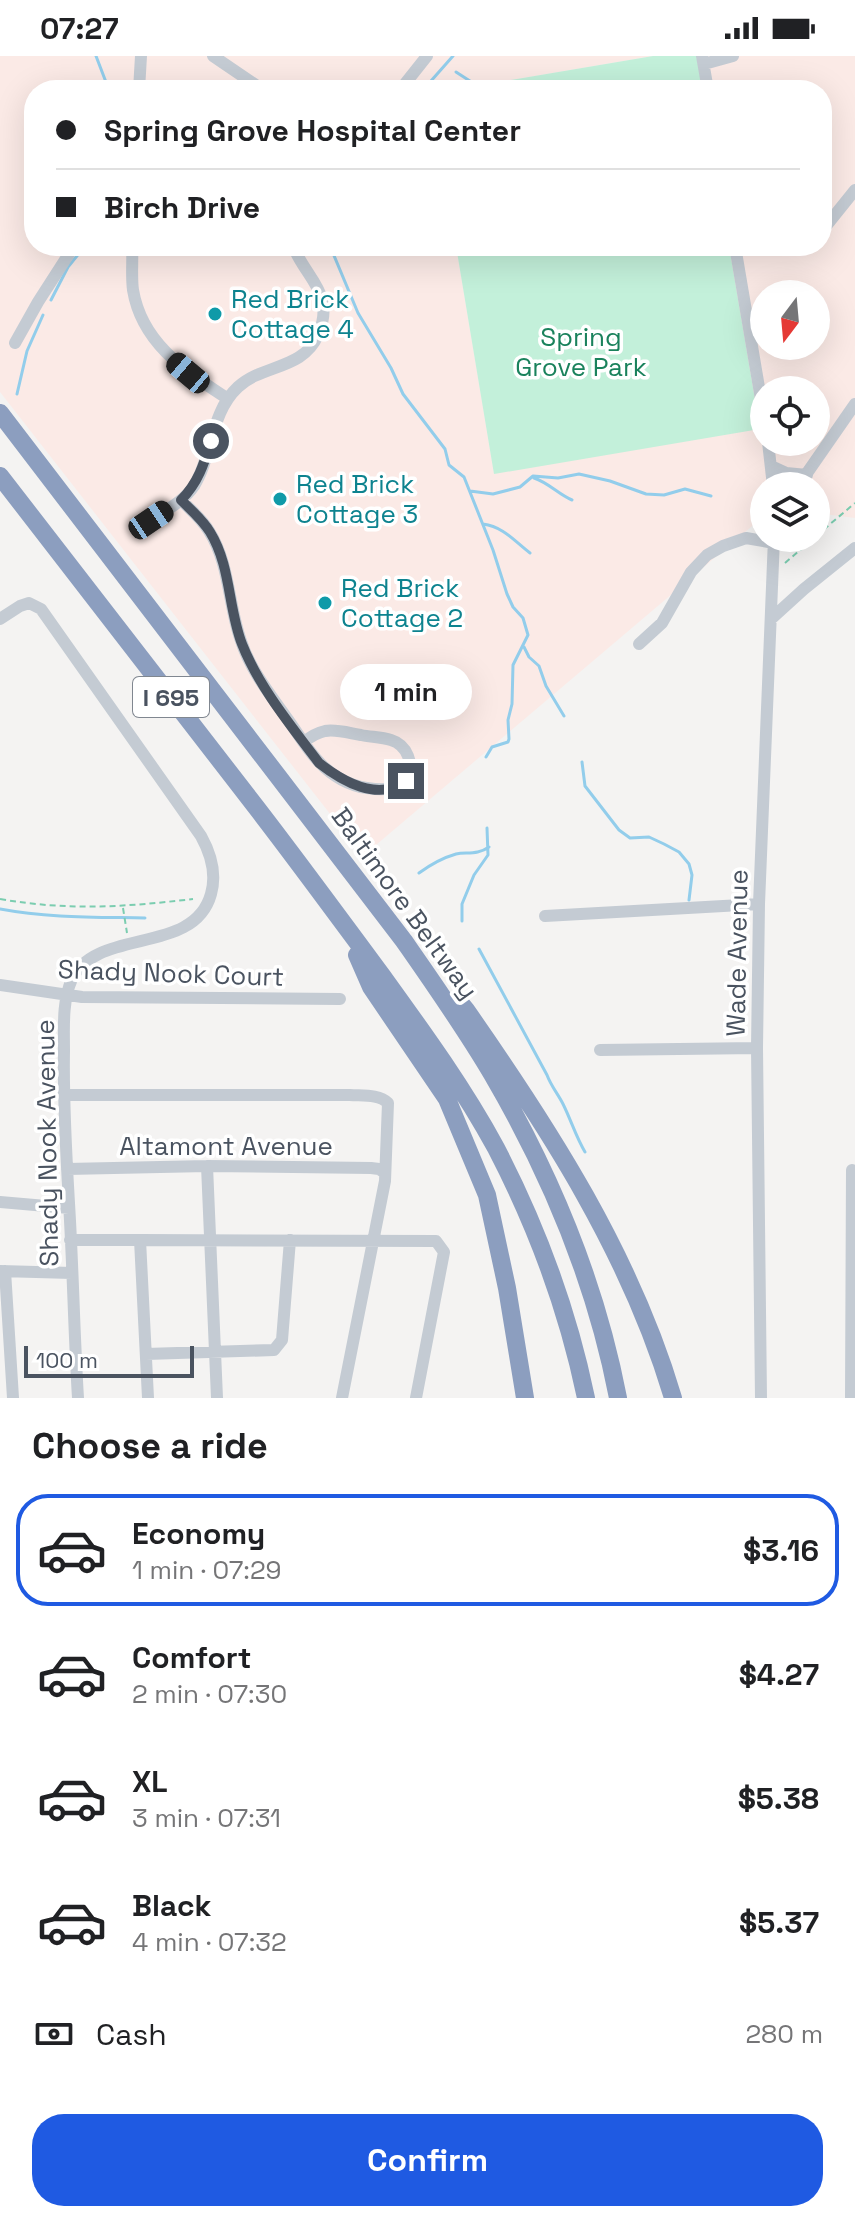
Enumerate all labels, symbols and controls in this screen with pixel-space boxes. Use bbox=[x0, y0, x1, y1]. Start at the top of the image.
text: 07:27 bbox=[40, 9, 119, 48]
text: Spring Grove Hospital Center bbox=[104, 111, 521, 150]
text: Birch Drive bbox=[104, 188, 260, 227]
north arrow bbox=[750, 280, 830, 360]
map controls bbox=[750, 280, 830, 552]
place label: Red Brick Cottage 4 bbox=[231, 282, 354, 346]
marker: Red Brick Cottage 4 bbox=[206, 305, 224, 323]
park label: Spring Grove Park bbox=[515, 320, 647, 384]
car bbox=[162, 348, 214, 398]
button: locate bbox=[750, 376, 830, 456]
route start bbox=[193, 423, 229, 459]
place label: Red Brick Cottage 3 bbox=[296, 467, 418, 531]
button: layers bbox=[750, 472, 830, 552]
marker: Red Brick Cottage 3 bbox=[271, 490, 289, 508]
car bbox=[124, 497, 178, 543]
place label: Red Brick Cottage 2 bbox=[341, 571, 463, 635]
marker: Red Brick Cottage 2 bbox=[316, 594, 334, 612]
callout: 1 min bbox=[340, 665, 472, 721]
text: 1 min bbox=[374, 675, 438, 709]
road number: I 695 bbox=[133, 677, 209, 717]
route end bbox=[388, 763, 424, 799]
street label: Baltimore Beltway bbox=[324, 800, 486, 1006]
street label: Wade Avenue bbox=[719, 869, 755, 1037]
street label: Shady Nook Court bbox=[57, 952, 285, 994]
street label: Shady Nook Avenue bbox=[28, 1019, 66, 1267]
street label: Altamont Avenue bbox=[119, 1129, 333, 1163]
scale bar bbox=[24, 1342, 194, 1378]
text: 100 m bbox=[36, 1346, 98, 1374]
text: Choose a ride bbox=[32, 1423, 268, 1469]
icon: car bbox=[36, 1514, 108, 1586]
text: Economy bbox=[132, 1514, 265, 1553]
text: $3.16 bbox=[743, 1531, 819, 1570]
text: 1 min · 07:29 bbox=[132, 1553, 281, 1587]
icon: car bbox=[36, 1638, 108, 1710]
text: Comfort bbox=[132, 1638, 251, 1677]
text: $4.27 bbox=[739, 1655, 819, 1694]
text: 2 min · 07:30 bbox=[132, 1677, 287, 1711]
icon: car bbox=[36, 1762, 108, 1834]
text: XL bbox=[132, 1762, 168, 1801]
text: $5.38 bbox=[738, 1779, 819, 1818]
text: 3 min · 07:31 bbox=[132, 1801, 281, 1835]
icon: car bbox=[36, 1886, 108, 1958]
text: Black bbox=[132, 1886, 211, 1925]
text: $5.37 bbox=[739, 1903, 819, 1942]
text: 4 min · 07:32 bbox=[132, 1925, 287, 1959]
icon: cash bbox=[32, 2012, 76, 2056]
text: Cash bbox=[96, 2015, 167, 2054]
text: 280 m bbox=[745, 2017, 823, 2051]
button: Confirm bbox=[32, 2114, 823, 2206]

